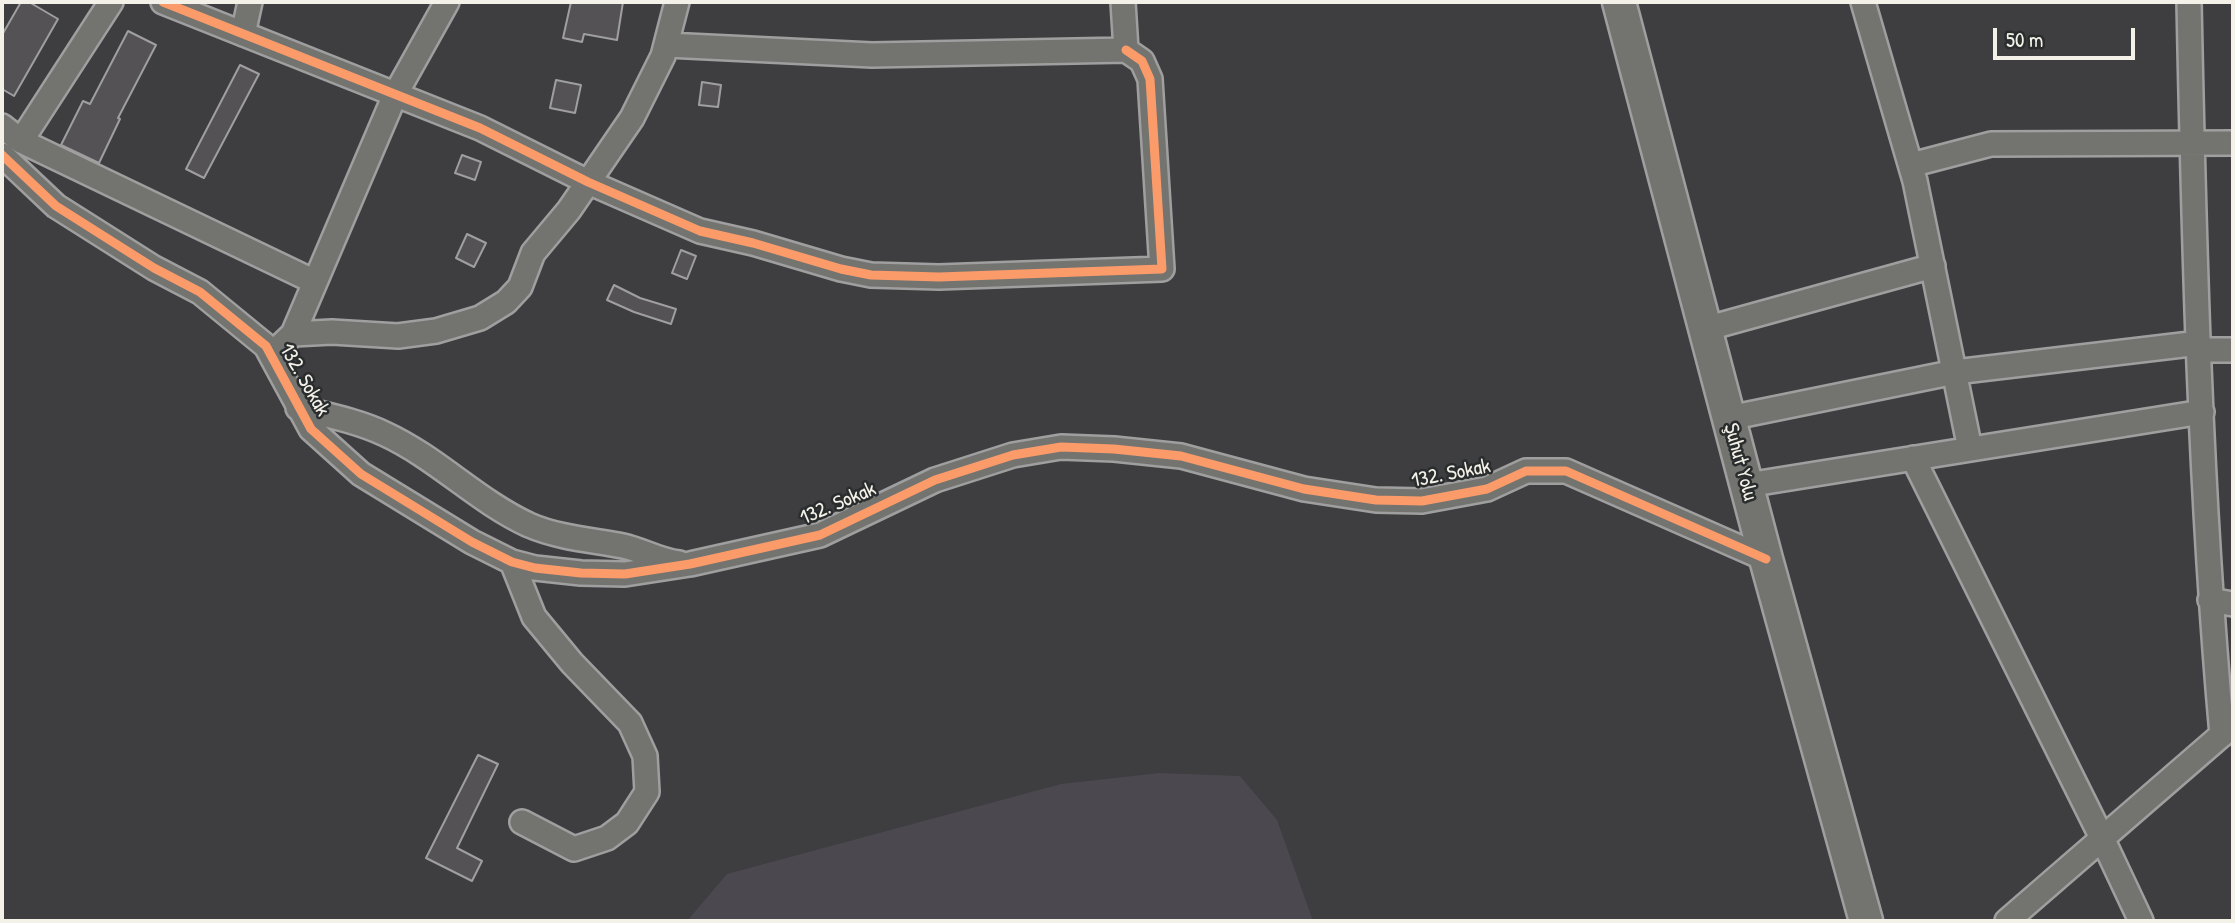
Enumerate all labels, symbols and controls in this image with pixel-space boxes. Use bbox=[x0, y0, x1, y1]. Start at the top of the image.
scale bar bbox=[1997, 14, 2139, 58]
text: 50 m bbox=[2006, 25, 2043, 54]
street label: 132. Sokak bbox=[273, 339, 335, 421]
street label: Şuhut Yolu bbox=[1718, 421, 1762, 503]
street label: 132. Sokak bbox=[1409, 454, 1493, 494]
street label: 132. Sokak bbox=[796, 477, 880, 531]

